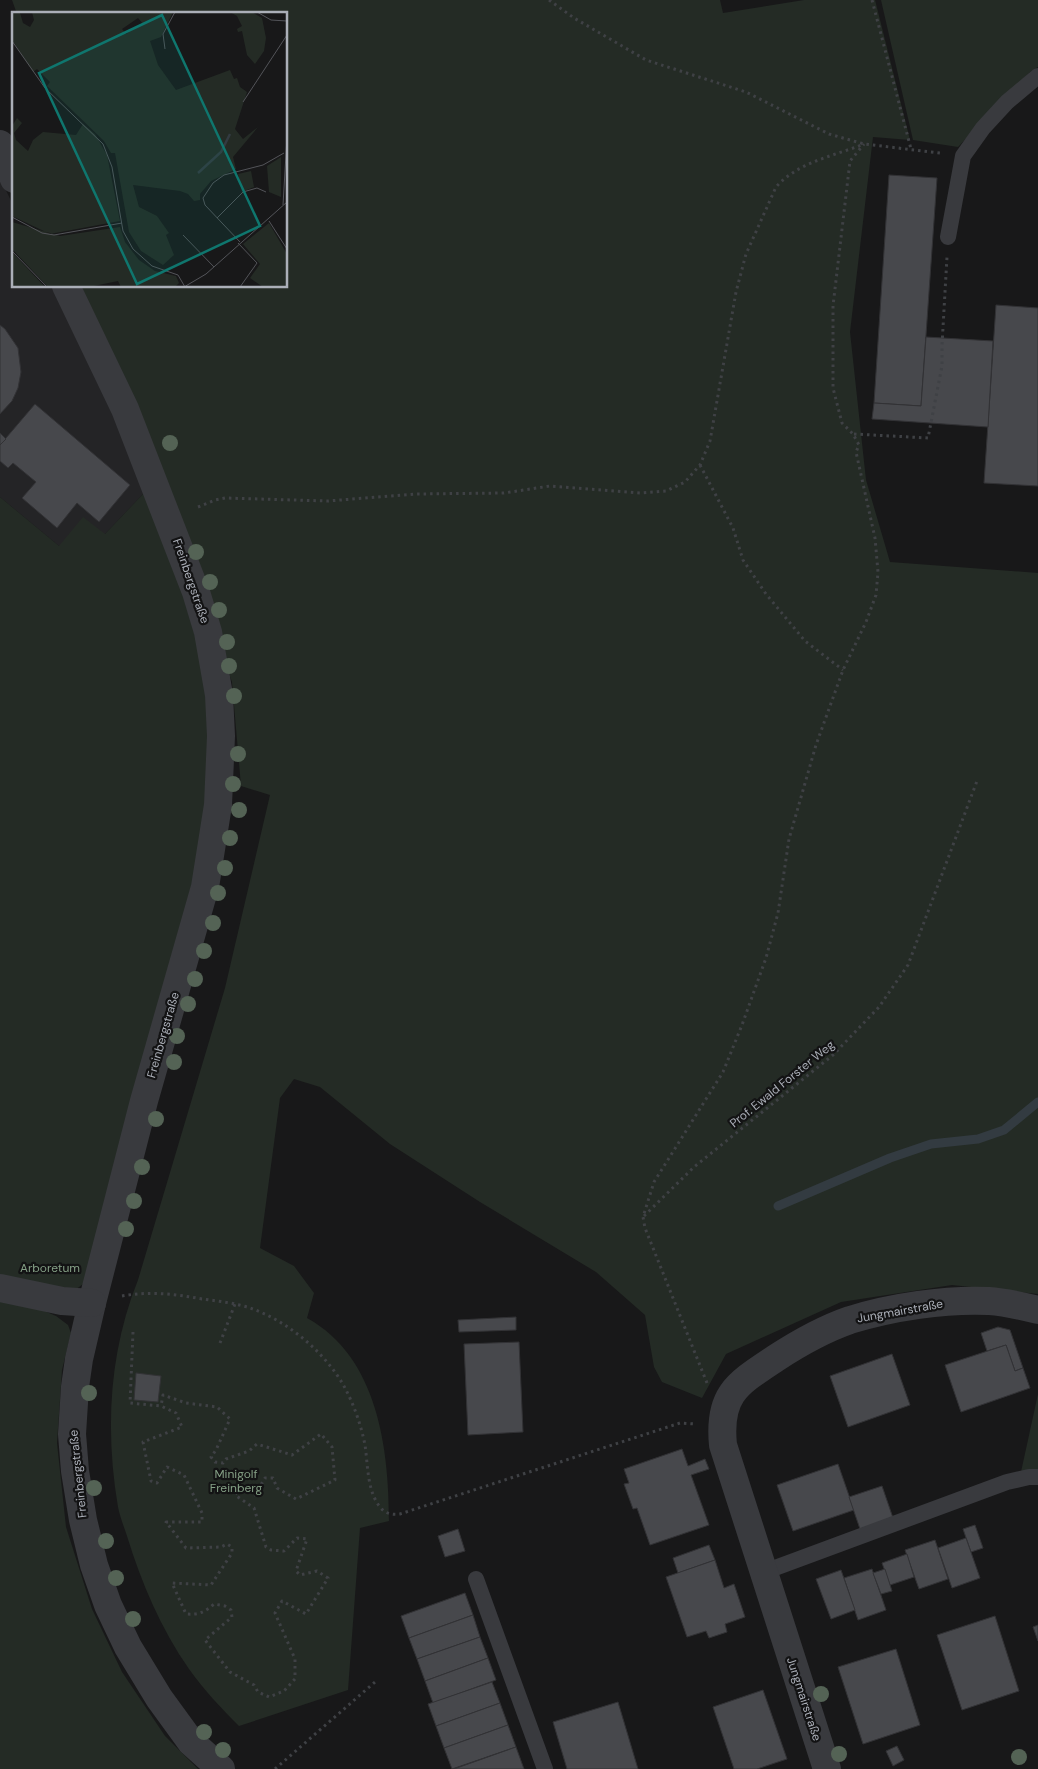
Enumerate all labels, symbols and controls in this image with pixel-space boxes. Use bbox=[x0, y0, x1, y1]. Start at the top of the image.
inset map bbox=[12, 12, 288, 288]
street label: Freinbergstraße bbox=[169, 537, 213, 626]
street label: Freinbergstraße bbox=[143, 990, 183, 1080]
street label: Prof. Ewald Forster Weg bbox=[726, 1037, 838, 1131]
park label: Arboretum bbox=[20, 1260, 80, 1276]
street label: Jungmairstraße bbox=[856, 1296, 944, 1326]
street label: Freinbergstraße bbox=[65, 1429, 91, 1519]
park label: Minigolf Freinberg bbox=[210, 1466, 263, 1496]
street label: Jungmairstraße bbox=[783, 1655, 825, 1743]

